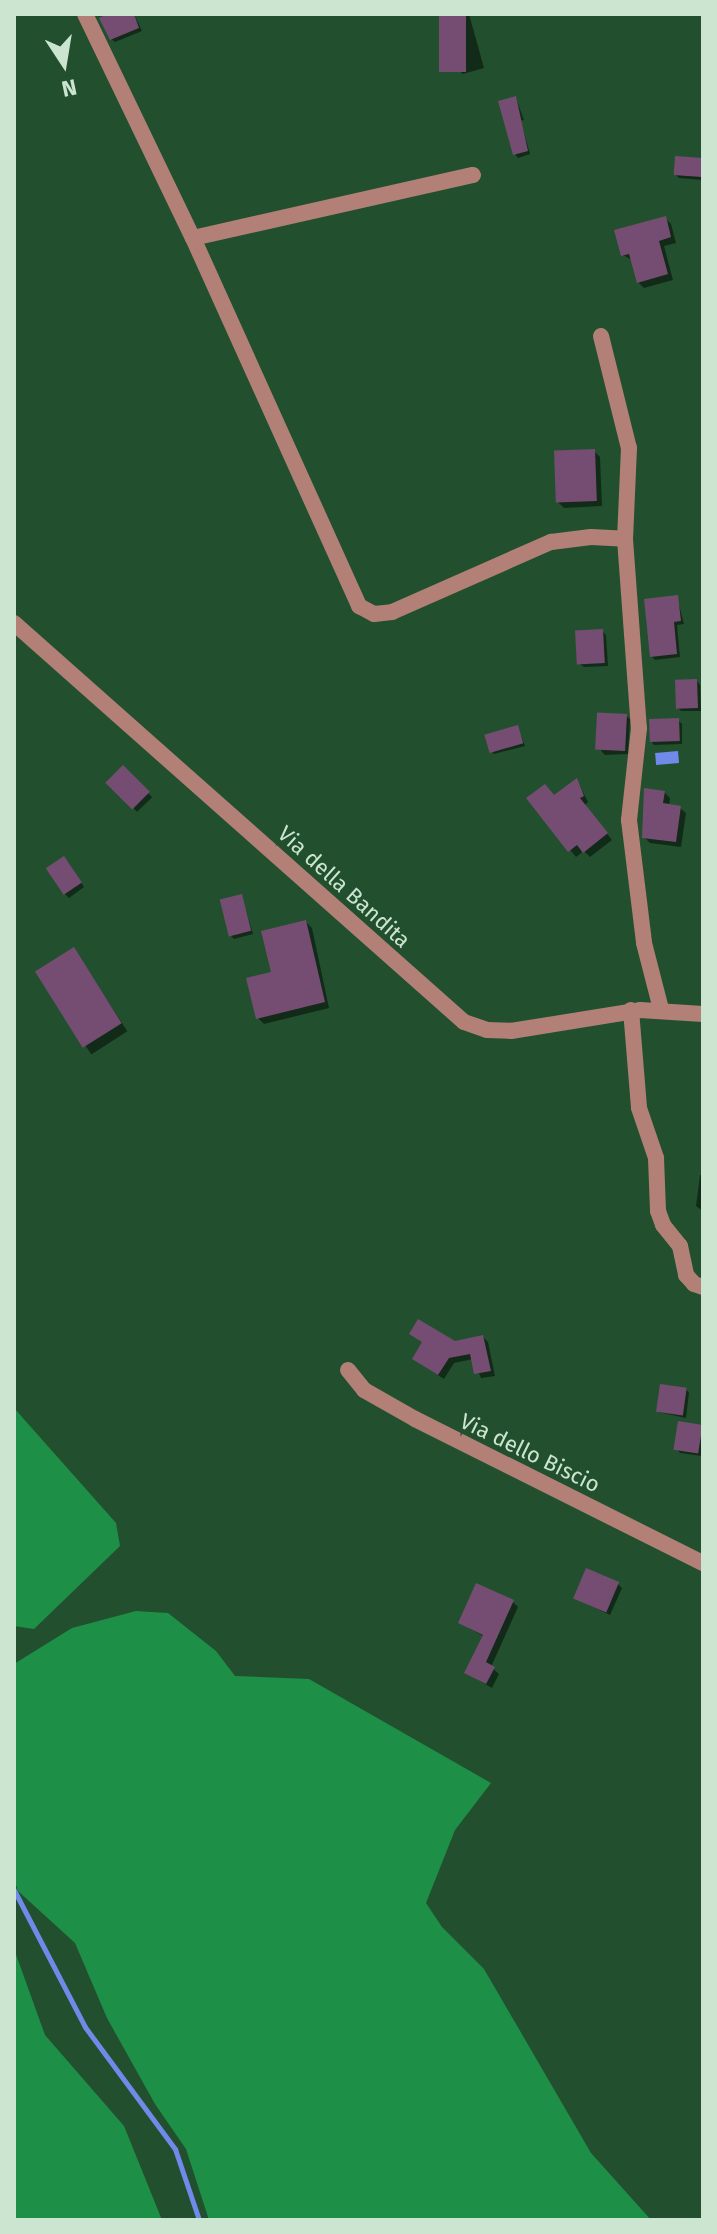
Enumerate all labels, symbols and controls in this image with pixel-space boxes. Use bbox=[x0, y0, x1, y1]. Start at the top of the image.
north arrow bbox=[24, 24, 104, 104]
text: N bbox=[59, 73, 79, 103]
street label: Via della Bandita bbox=[272, 821, 416, 953]
street label: Via dello Biscio bbox=[456, 1408, 604, 1498]

